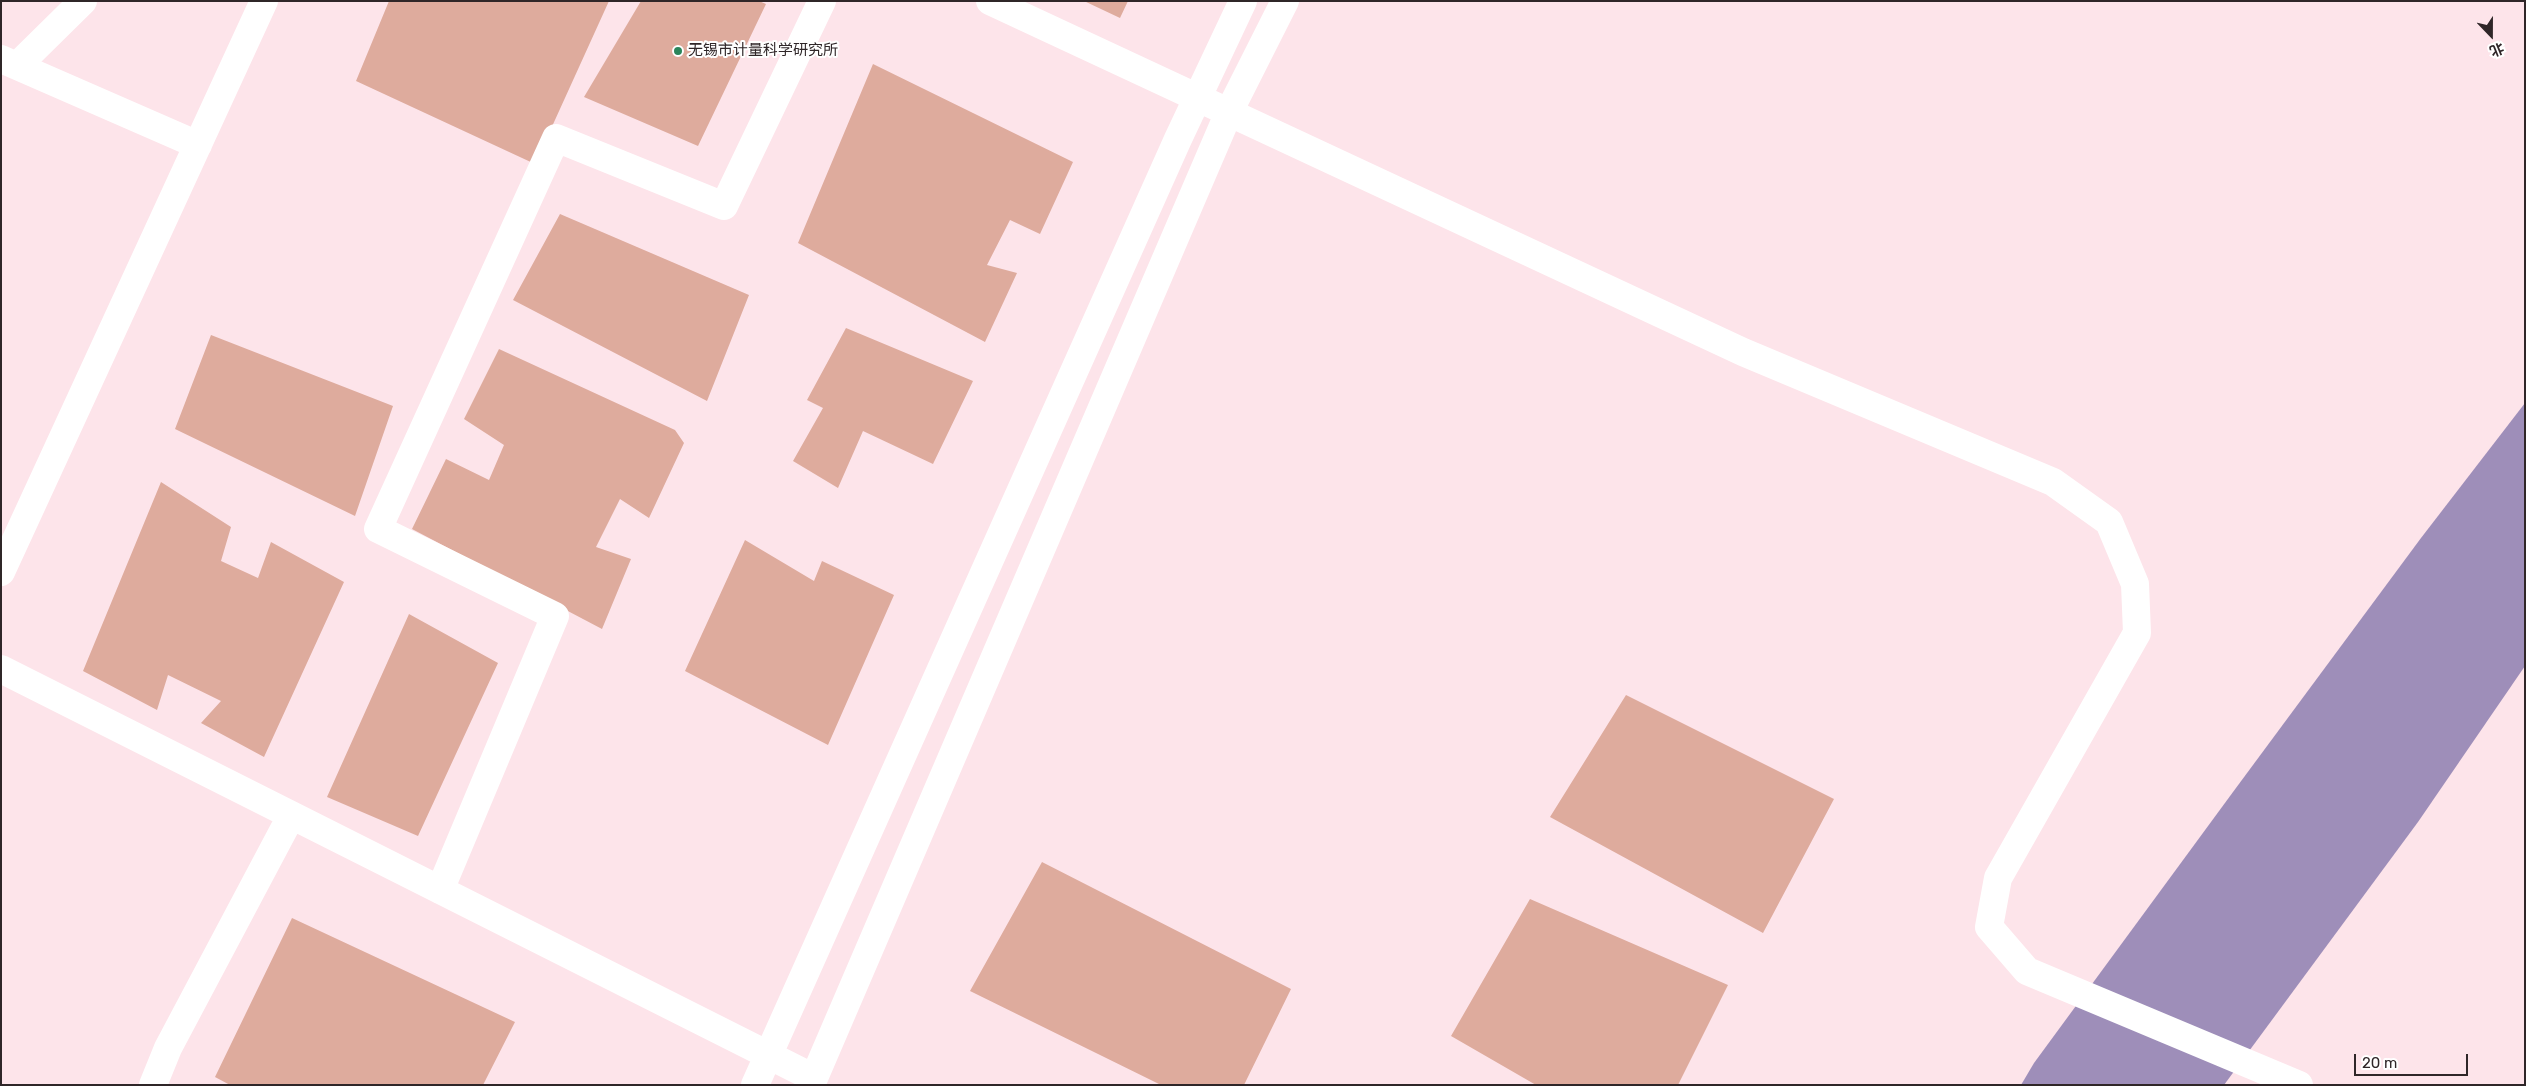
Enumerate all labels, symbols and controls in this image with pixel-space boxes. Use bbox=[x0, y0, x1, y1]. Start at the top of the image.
north arrow bbox=[2466, 10, 2516, 60]
text: 北 bbox=[2487, 39, 2506, 60]
place label: 无锡市计量科学研究所 bbox=[688, 42, 838, 60]
marker: 无锡市计量科学研究所 bbox=[672, 45, 684, 57]
scale bar bbox=[2356, 1044, 2470, 1076]
text: 20 m bbox=[2362, 1054, 2397, 1072]

